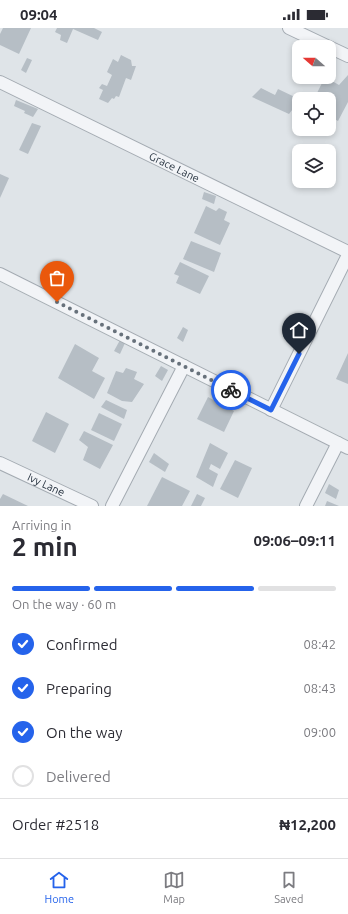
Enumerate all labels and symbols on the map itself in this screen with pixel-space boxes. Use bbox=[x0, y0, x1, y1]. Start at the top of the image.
north arrow bbox=[292, 40, 336, 84]
street label: Grace Lane bbox=[147, 150, 201, 184]
pin bbox=[40, 261, 74, 302]
pin bbox=[282, 313, 316, 354]
courier bbox=[211, 370, 251, 410]
street label: Ivy Lane bbox=[26, 471, 67, 498]

